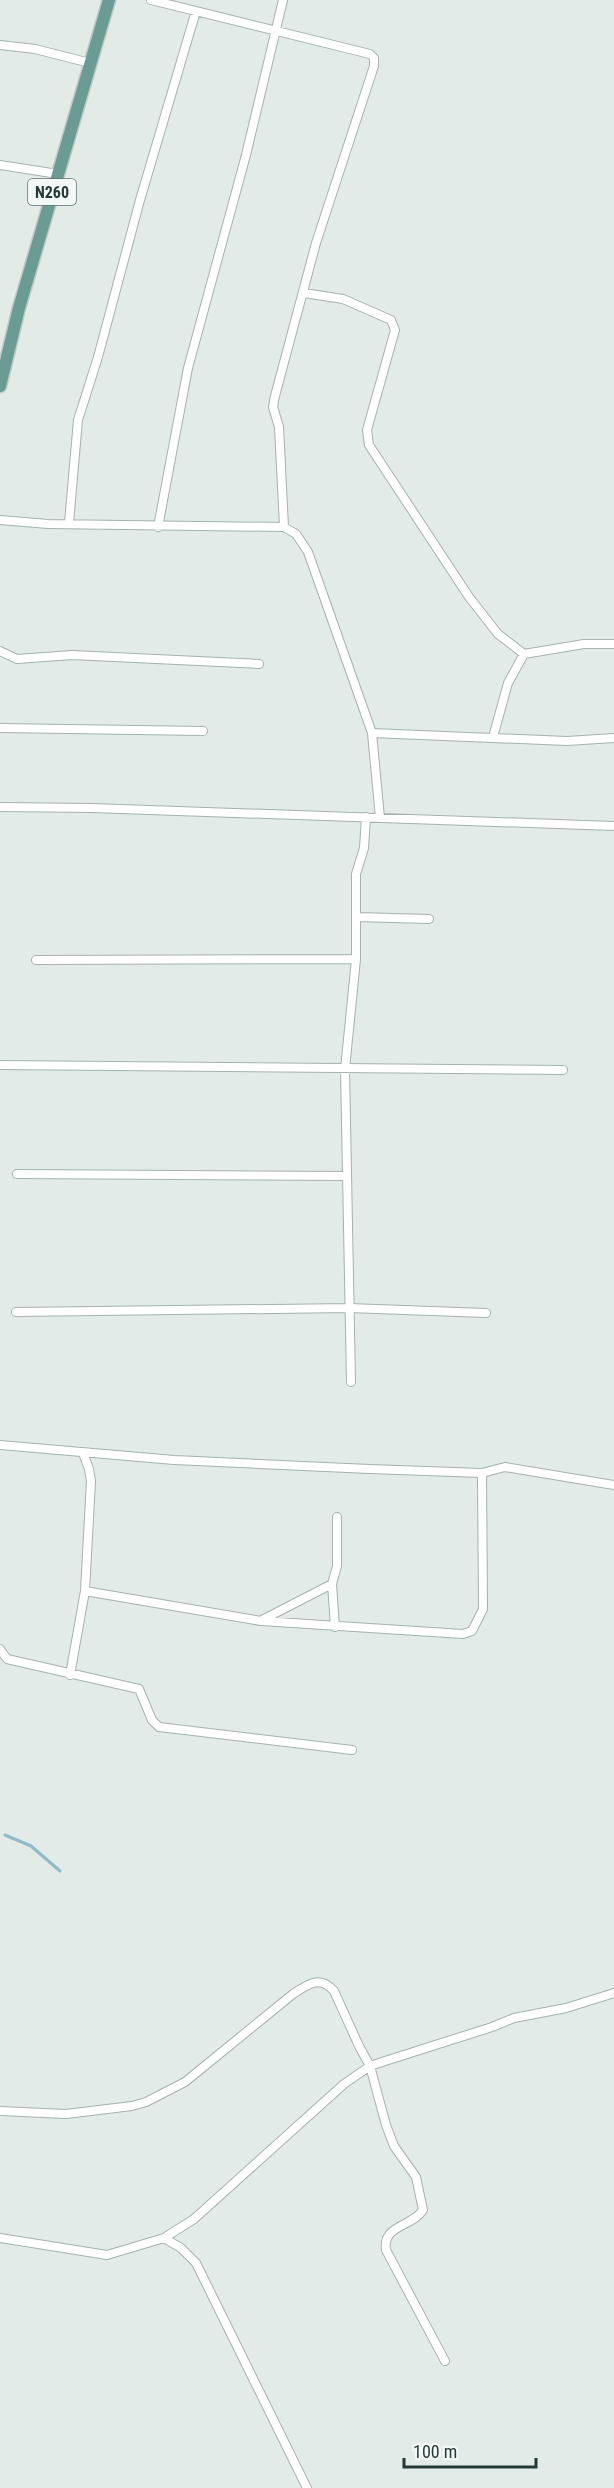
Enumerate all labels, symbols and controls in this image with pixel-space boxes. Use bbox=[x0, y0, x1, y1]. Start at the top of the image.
road number: N260 bbox=[28, 179, 76, 205]
scale bar bbox=[404, 2431, 536, 2469]
text: 100 m bbox=[413, 2441, 457, 2462]

